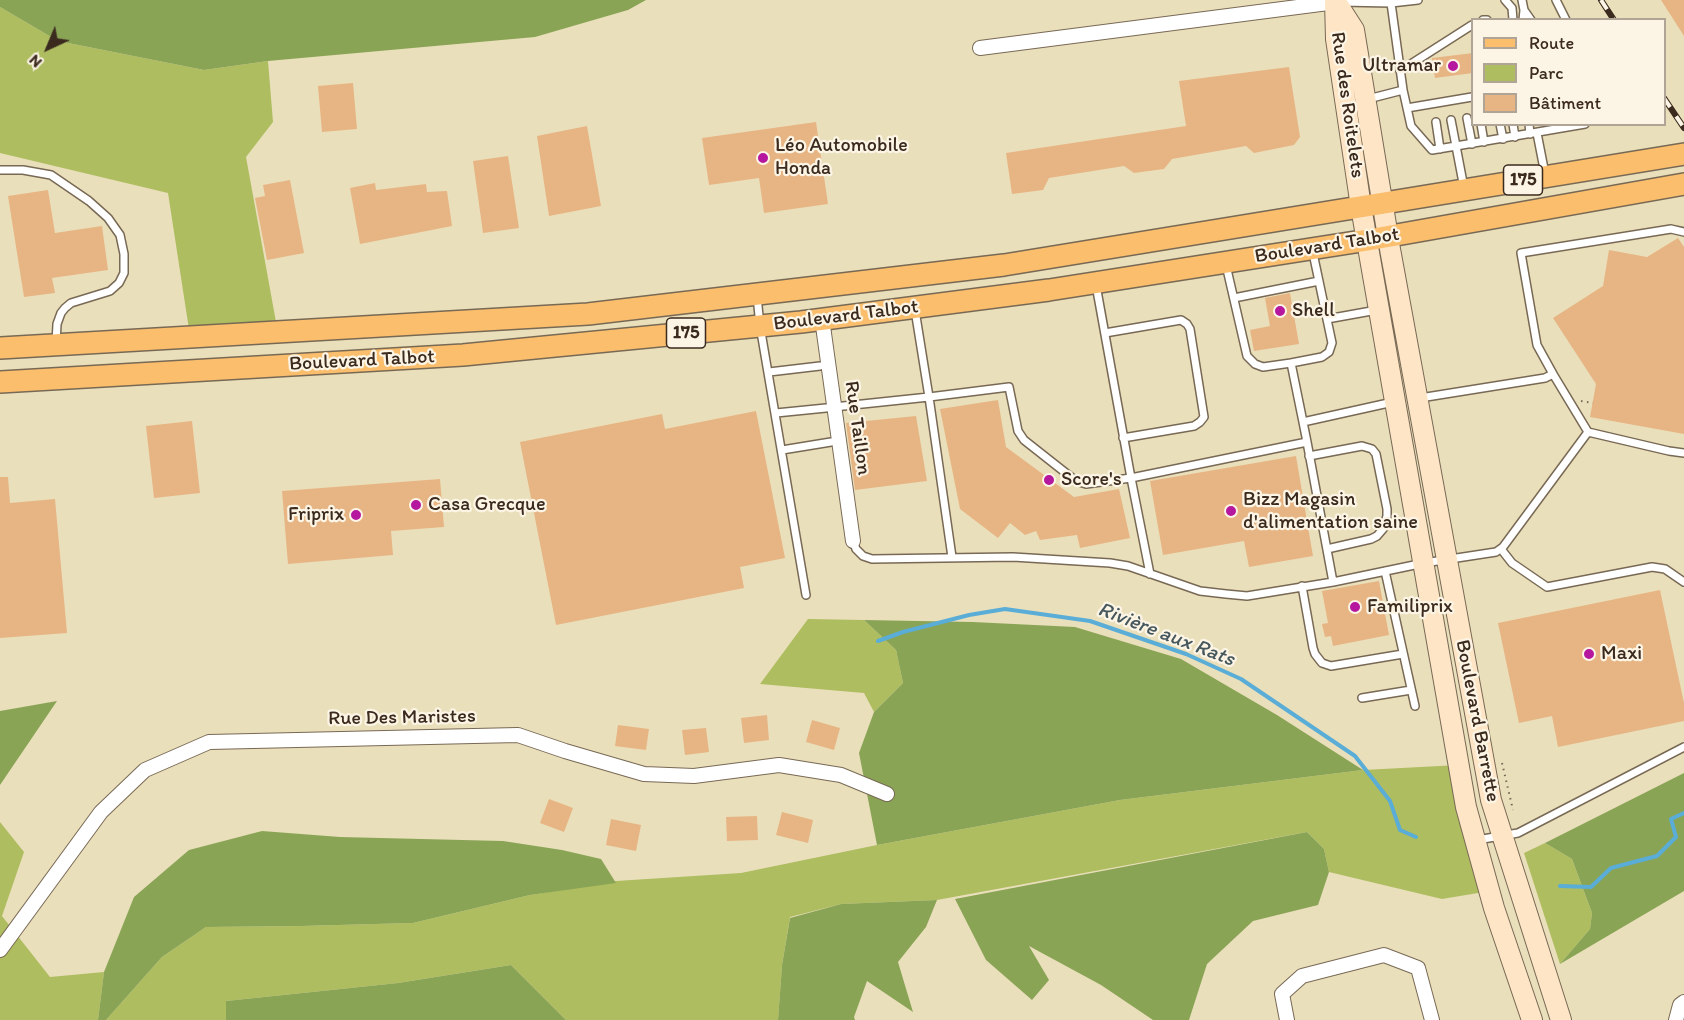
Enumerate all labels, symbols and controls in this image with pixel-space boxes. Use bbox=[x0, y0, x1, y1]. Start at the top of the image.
north arrow bbox=[18, 18, 78, 78]
legend bbox=[1471, 18, 1666, 126]
street label: Rue des Roitelets bbox=[1325, 30, 1369, 180]
text: Route bbox=[1529, 32, 1574, 54]
text: N bbox=[25, 51, 46, 72]
place label: Ultramar bbox=[1362, 54, 1441, 78]
marker: Ultramar bbox=[1446, 59, 1460, 73]
text: Parc bbox=[1529, 62, 1563, 84]
text: Bâtiment bbox=[1529, 92, 1601, 114]
place label: Léo Automobile Honda bbox=[775, 134, 908, 181]
marker: Léo Automobile Honda bbox=[756, 151, 770, 165]
road number: 175 bbox=[1504, 165, 1543, 195]
street label: Boulevard Talbot bbox=[1253, 223, 1401, 269]
street label: Boulevard Talbot bbox=[772, 295, 920, 337]
place label: Shell bbox=[1292, 299, 1335, 323]
marker: Shell bbox=[1273, 304, 1287, 318]
road number: 175 bbox=[666, 318, 706, 348]
street label: Boulevard Talbot bbox=[289, 345, 435, 377]
street label: Rue Taillon bbox=[839, 379, 875, 477]
place label: Score's bbox=[1061, 468, 1122, 492]
marker: Score's bbox=[1042, 473, 1056, 487]
place label: Bizz Magasin d'alimentation saine bbox=[1243, 488, 1418, 535]
place label: Casa Grecque bbox=[428, 493, 546, 517]
marker: Casa Grecque bbox=[409, 498, 423, 512]
place label: Friprix bbox=[288, 503, 344, 527]
marker: Bizz Magasin d'alimentation saine bbox=[1224, 504, 1238, 518]
marker: Friprix bbox=[349, 508, 363, 522]
place label: Familiprix bbox=[1367, 595, 1453, 619]
water label: Rivière aux Rats bbox=[1094, 597, 1238, 673]
marker: Familiprix bbox=[1348, 600, 1362, 614]
street label: Boulevard Barrette bbox=[1450, 638, 1504, 804]
place label: Maxi bbox=[1601, 642, 1642, 666]
marker: Maxi bbox=[1582, 647, 1596, 661]
street label: Rue Des Maristes bbox=[328, 705, 476, 731]

